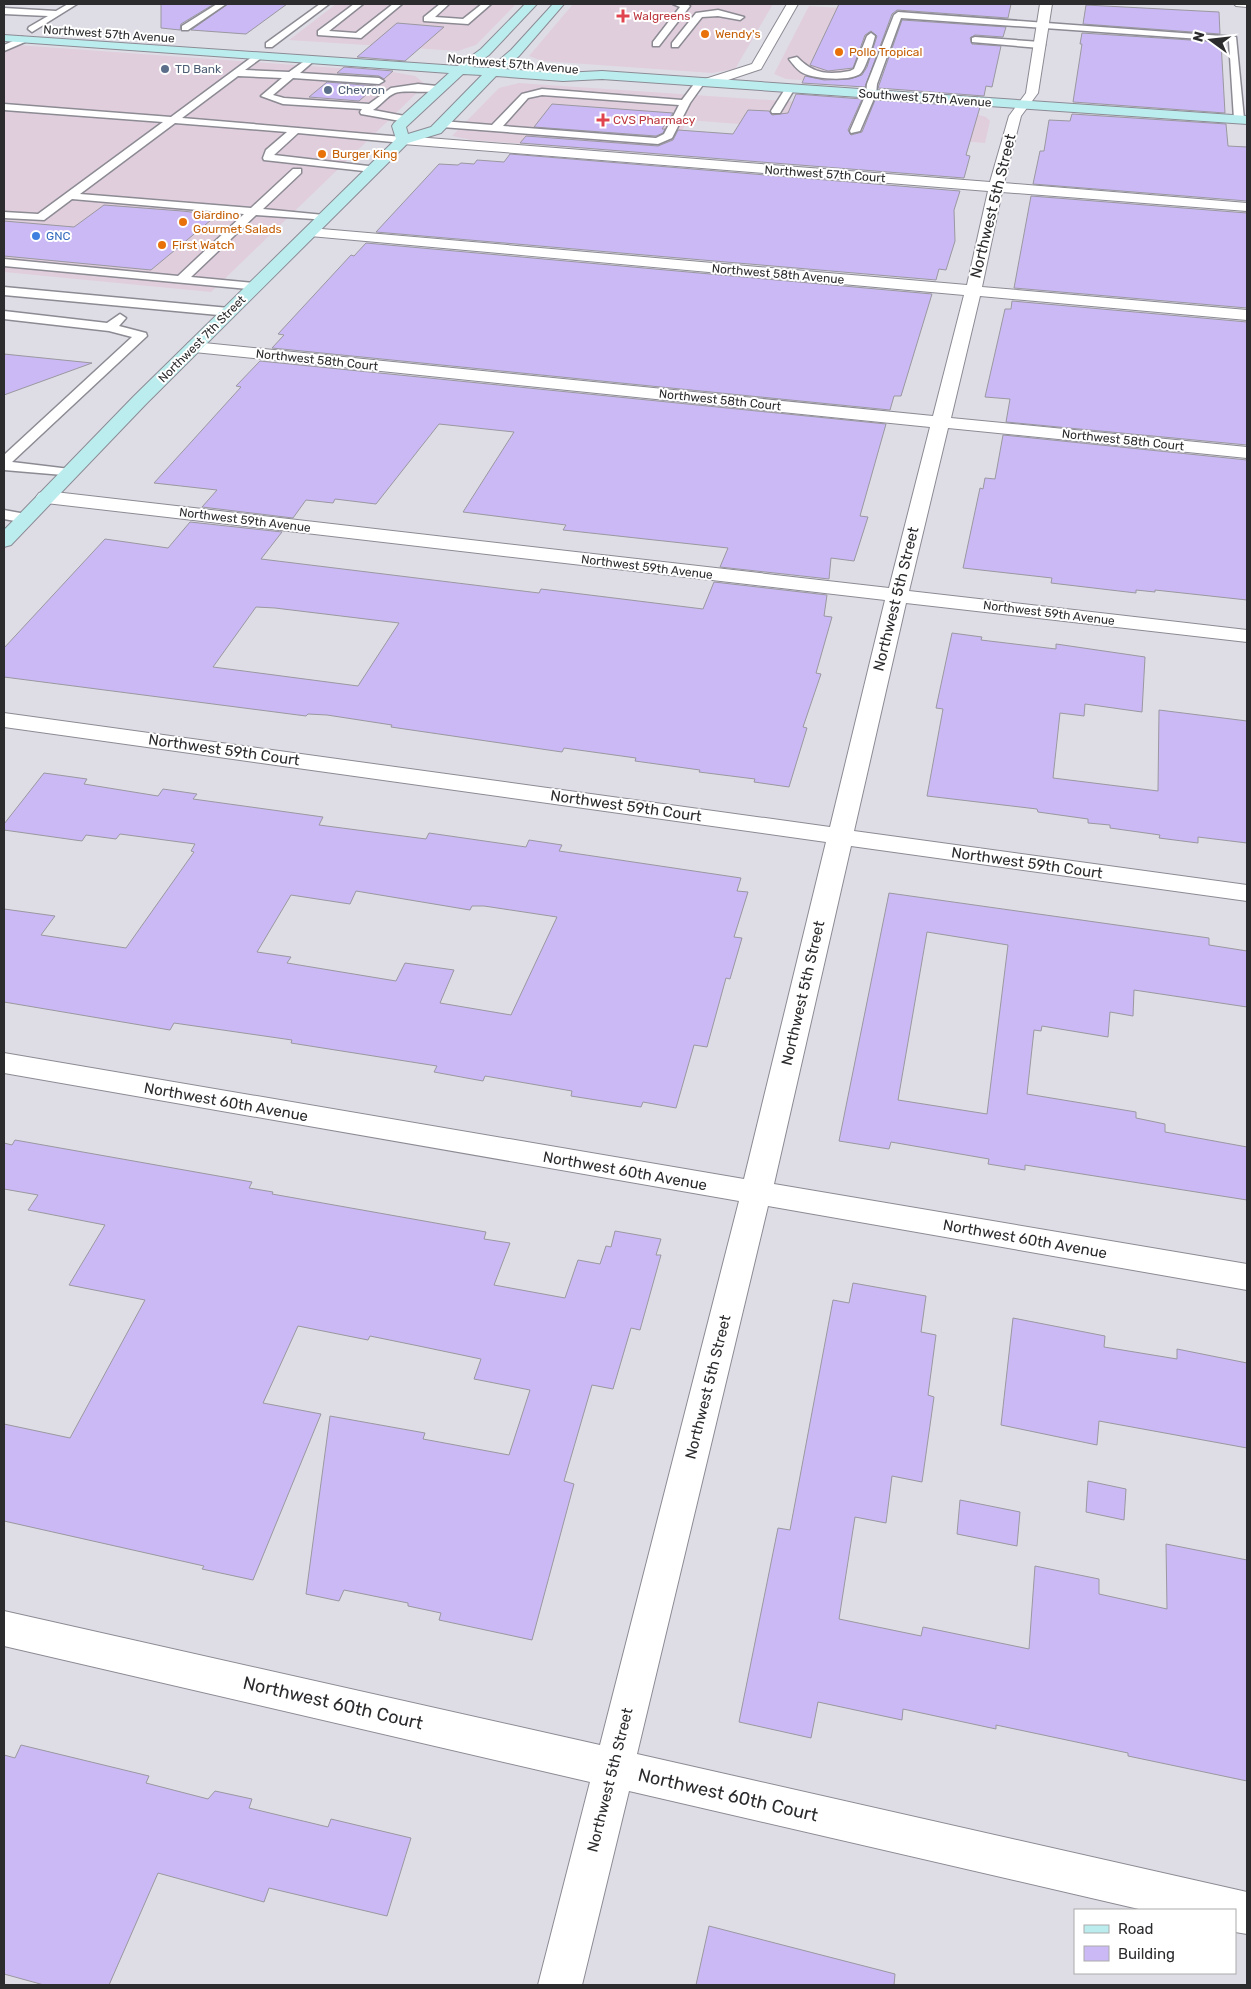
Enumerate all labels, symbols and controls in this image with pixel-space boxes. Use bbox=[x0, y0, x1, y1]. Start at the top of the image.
place label: Walgreens bbox=[633, 9, 690, 23]
marker: Walgreens bbox=[617, 10, 629, 22]
north arrow bbox=[1186, 15, 1236, 65]
street label: Northwest 57th Avenue bbox=[43, 22, 175, 46]
place label: Wendy's bbox=[715, 27, 761, 41]
marker: Wendy's bbox=[699, 28, 711, 40]
text: N bbox=[1189, 30, 1208, 44]
place label: Pollo Tropical bbox=[849, 45, 922, 59]
marker: Pollo Tropical bbox=[833, 46, 845, 58]
street label: Northwest 57th Avenue bbox=[447, 51, 579, 77]
place label: TD Bank bbox=[175, 62, 222, 76]
marker: TD Bank bbox=[159, 63, 171, 75]
place label: Chevron bbox=[338, 83, 385, 97]
marker: Chevron bbox=[322, 84, 334, 96]
street label: Southwest 57th Avenue bbox=[858, 86, 992, 110]
place label: CVS Pharmacy bbox=[613, 113, 696, 127]
marker: CVS Pharmacy bbox=[597, 114, 609, 126]
street label: Northwest 5th Street bbox=[966, 132, 1020, 280]
place label: Burger King bbox=[332, 147, 397, 161]
marker: Burger King bbox=[316, 148, 328, 160]
street label: Northwest 57th Court bbox=[764, 163, 886, 185]
place label: Giardino Gourmet Salads bbox=[193, 208, 282, 236]
marker: Giardino Gourmet Salads bbox=[177, 216, 189, 228]
place label: GNC bbox=[46, 229, 71, 243]
marker: GNC bbox=[30, 230, 42, 242]
place label: First Watch bbox=[172, 238, 235, 252]
marker: First Watch bbox=[156, 239, 168, 251]
street label: Northwest 58th Avenue bbox=[711, 261, 845, 287]
street label: Northwest 7th Street bbox=[156, 292, 249, 385]
street label: Northwest 58th Court bbox=[255, 347, 379, 373]
street label: Northwest 58th Court bbox=[658, 387, 782, 413]
street label: Northwest 58th Court bbox=[1061, 427, 1185, 453]
street label: Northwest 59th Avenue bbox=[178, 505, 312, 535]
street label: Northwest 5th Street bbox=[869, 525, 923, 673]
street label: Northwest 59th Avenue bbox=[580, 552, 714, 582]
street label: Northwest 59th Avenue bbox=[982, 598, 1116, 628]
street label: Northwest 59th Court bbox=[147, 730, 301, 770]
street label: Northwest 59th Court bbox=[549, 786, 703, 826]
street label: Northwest 59th Court bbox=[950, 843, 1104, 883]
street label: Northwest 5th Street bbox=[778, 919, 828, 1067]
street label: Northwest 60th Avenue bbox=[142, 1079, 310, 1125]
street label: Northwest 60th Avenue bbox=[541, 1148, 709, 1194]
street label: Northwest 60th Avenue bbox=[941, 1216, 1109, 1262]
street label: Northwest 5th Street bbox=[681, 1313, 735, 1461]
street label: Northwest 60th Court bbox=[241, 1672, 425, 1734]
street label: Northwest 5th Street bbox=[583, 1706, 637, 1854]
street label: Northwest 60th Court bbox=[636, 1764, 820, 1826]
legend bbox=[1074, 1909, 1236, 1974]
text: Road bbox=[1118, 1920, 1154, 1938]
text: Building bbox=[1118, 1945, 1175, 1963]

